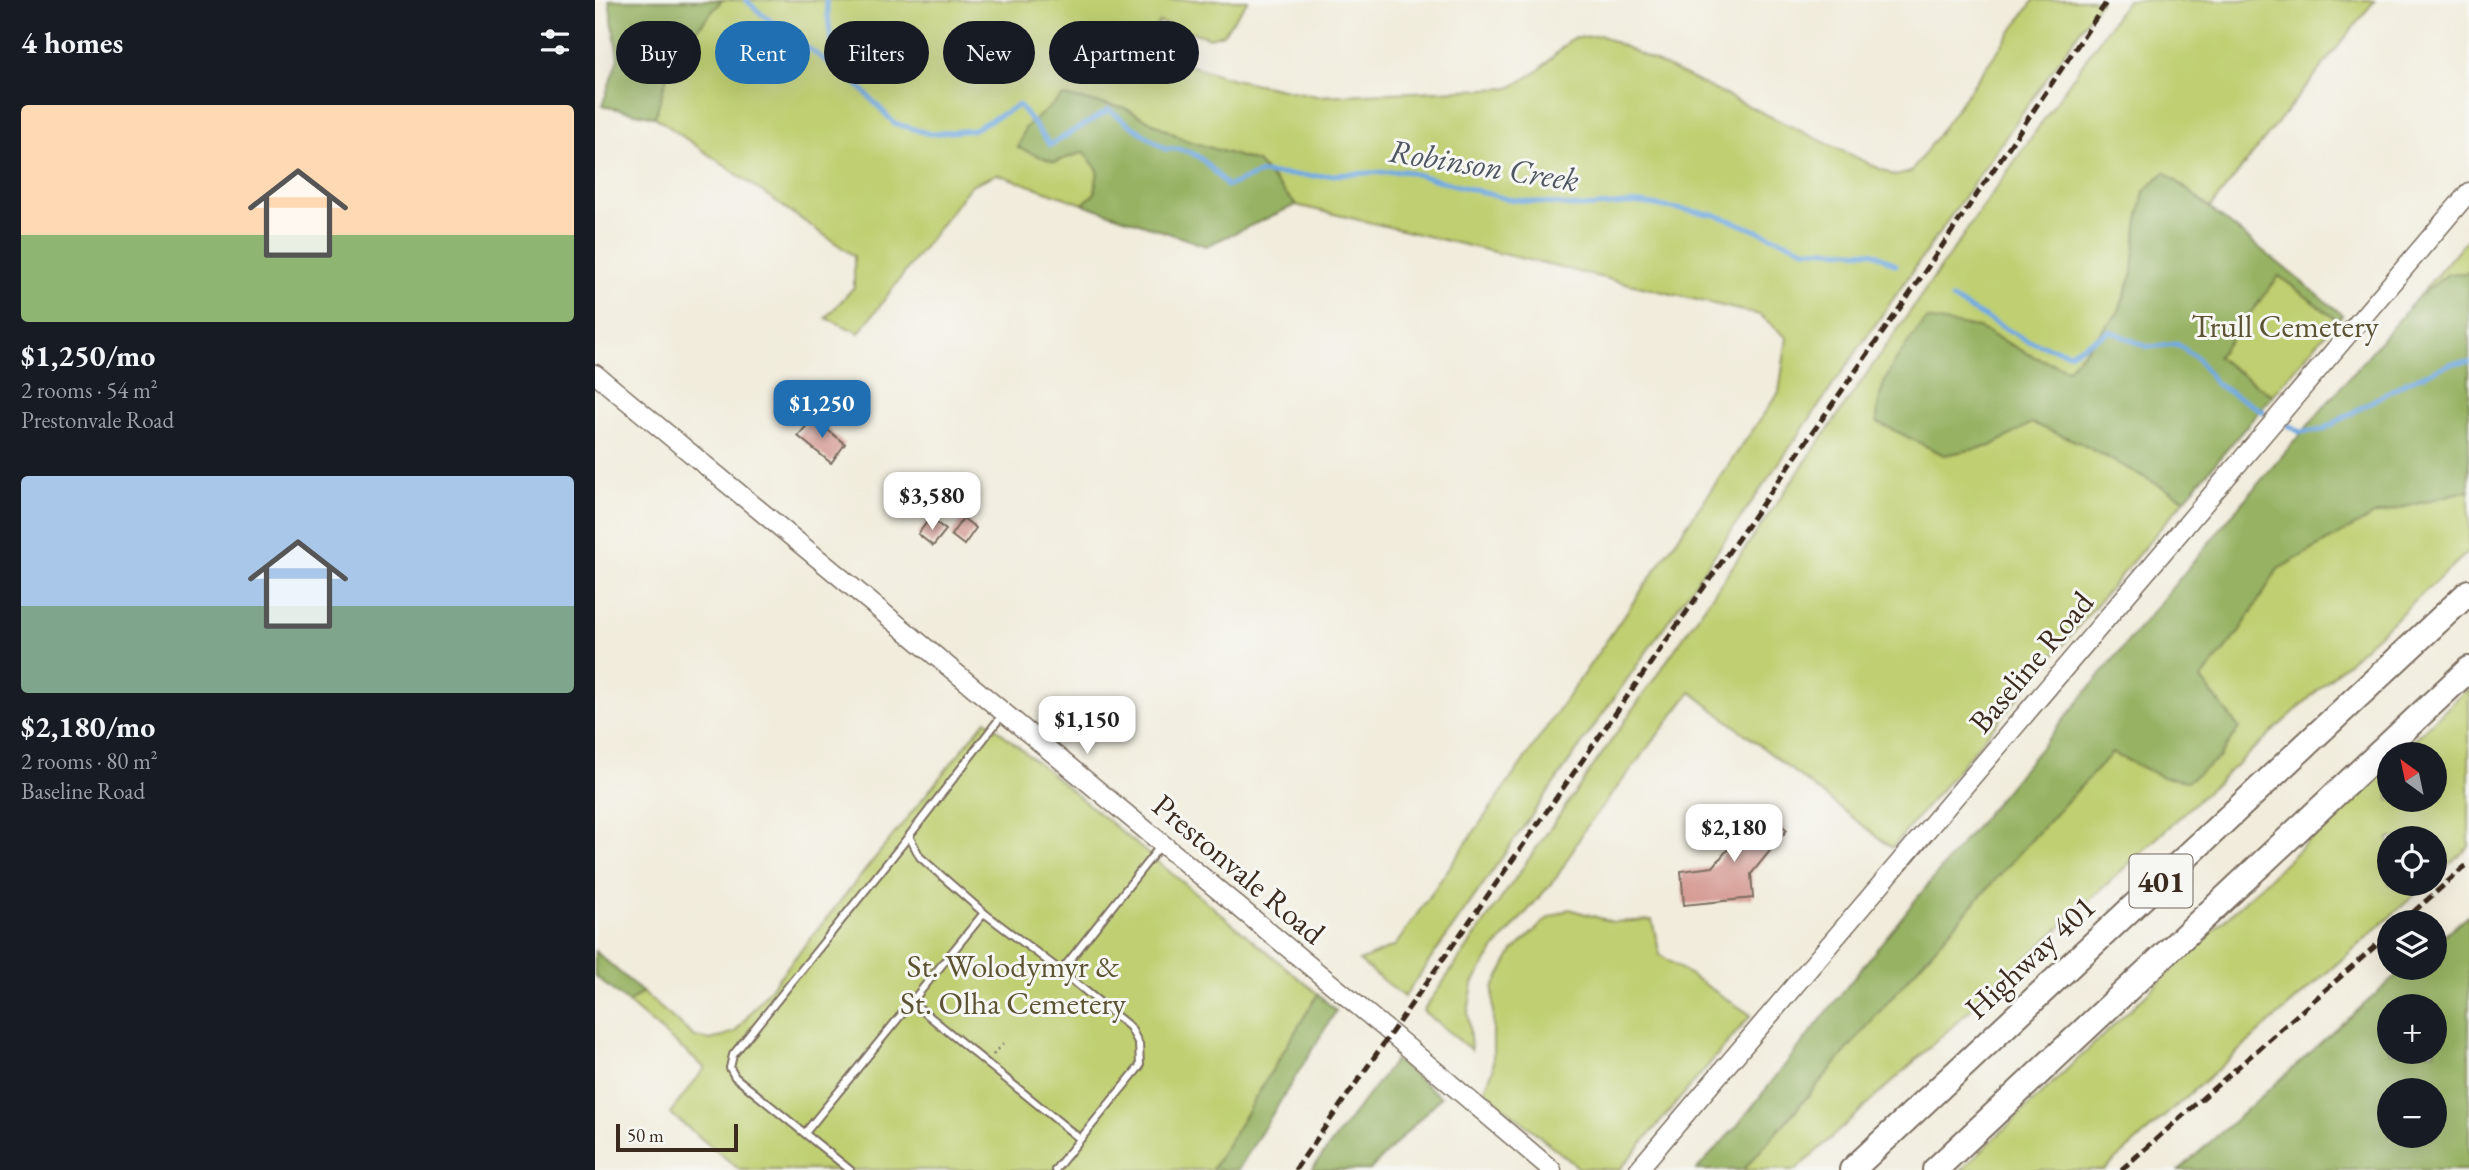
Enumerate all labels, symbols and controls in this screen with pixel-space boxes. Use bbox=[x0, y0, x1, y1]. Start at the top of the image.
chip: Buy bbox=[616, 21, 701, 84]
chip: Rent bbox=[715, 21, 810, 84]
chip: Filters bbox=[824, 21, 929, 84]
chip: New bbox=[943, 21, 1035, 84]
chip: Apartment bbox=[1049, 21, 1199, 84]
text: 4 homes bbox=[21, 23, 123, 62]
icon: filters bbox=[536, 23, 574, 61]
water label: Robinson Creek bbox=[1386, 129, 1582, 201]
icon: home bbox=[235, 150, 361, 276]
park label: Trull Cemetery bbox=[2191, 305, 2380, 347]
text: $1,250/mo bbox=[21, 336, 155, 375]
text: 2 rooms · 54 m² bbox=[21, 375, 158, 405]
pin: $1,250 bbox=[765, 380, 879, 440]
text: $1,250 bbox=[790, 388, 854, 418]
text: Prestonvale Road bbox=[21, 405, 174, 435]
pin: $3,580 bbox=[875, 472, 989, 532]
text: $3,580 bbox=[900, 480, 964, 510]
icon: home bbox=[235, 521, 361, 647]
street label: Baseline Road bbox=[1959, 582, 2103, 742]
pin: $1,150 bbox=[1030, 696, 1144, 756]
text: $1,150 bbox=[1055, 704, 1119, 734]
text: $2,180/mo bbox=[21, 707, 155, 746]
north arrow bbox=[2377, 742, 2447, 812]
map controls bbox=[2377, 742, 2447, 1148]
text: 2 rooms · 80 m² bbox=[21, 746, 158, 776]
text: Baseline Road bbox=[21, 776, 145, 806]
street label: Prestonvale Road bbox=[1144, 784, 1335, 954]
pin: $2,180 bbox=[1677, 804, 1791, 864]
text: $2,180 bbox=[1702, 812, 1766, 842]
button: locate bbox=[2377, 826, 2447, 896]
road number: 401 bbox=[2129, 854, 2193, 908]
street label: Highway 401 bbox=[1956, 886, 2104, 1028]
button: layers bbox=[2377, 910, 2447, 980]
park label: St. Wolodymyr & St. Olha Cemetery bbox=[900, 945, 1127, 1024]
button: + bbox=[2377, 994, 2447, 1064]
button: − bbox=[2377, 1078, 2447, 1148]
scale bar bbox=[616, 1121, 739, 1153]
text: 50 m bbox=[627, 1123, 664, 1148]

